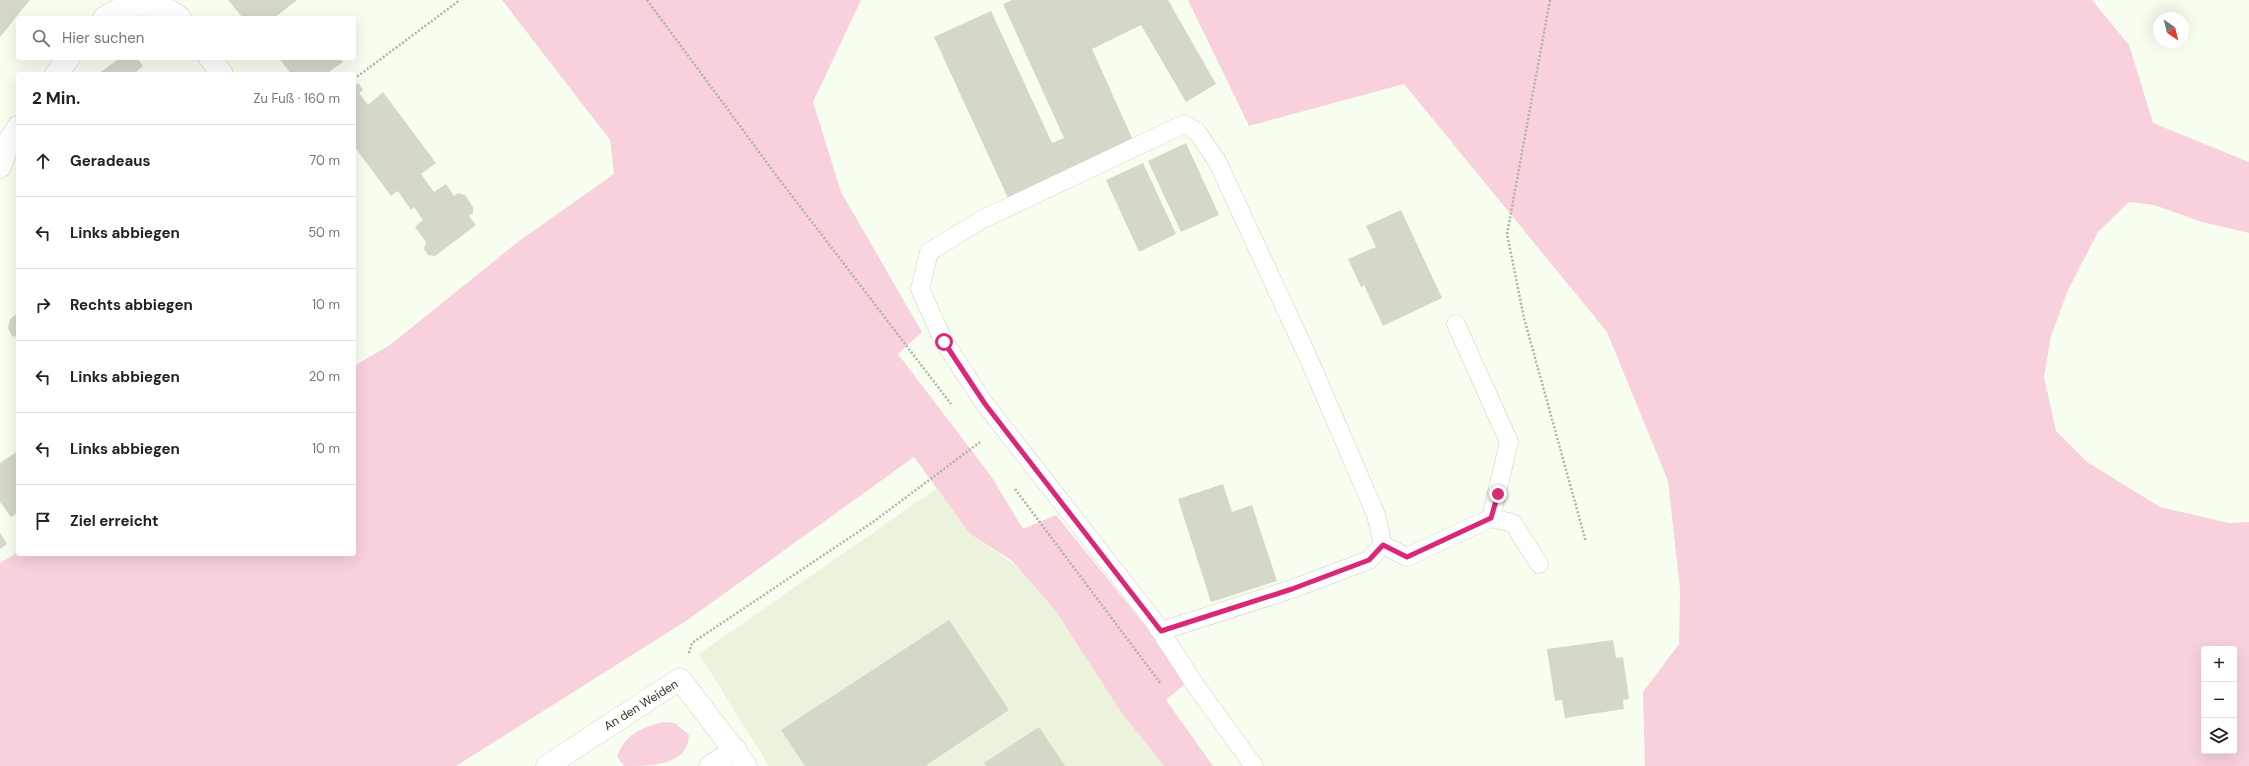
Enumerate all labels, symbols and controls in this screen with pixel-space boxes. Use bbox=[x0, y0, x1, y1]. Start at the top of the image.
north arrow bbox=[2153, 12, 2189, 48]
search box bbox=[16, 16, 356, 60]
icon: search bbox=[30, 27, 52, 49]
text: Hier suchen bbox=[62, 28, 144, 48]
text: 2 Min. bbox=[32, 87, 80, 109]
text: Zu Fuß · 160 m bbox=[253, 90, 340, 107]
icon: ahead bbox=[32, 150, 54, 172]
text: Geradeaus bbox=[70, 151, 151, 171]
text: 70 m bbox=[309, 152, 340, 169]
icon: left bbox=[32, 222, 54, 244]
text: Links abbiegen bbox=[70, 223, 180, 243]
text: 50 m bbox=[308, 224, 340, 241]
icon: right bbox=[32, 294, 54, 316]
text: Rechts abbiegen bbox=[70, 295, 193, 315]
text: 10 m bbox=[312, 296, 340, 313]
route start bbox=[935, 333, 953, 351]
icon: left bbox=[32, 366, 54, 388]
text: Links abbiegen bbox=[70, 367, 180, 387]
text: 20 m bbox=[309, 368, 340, 385]
icon: left bbox=[32, 438, 54, 460]
text: Links abbiegen bbox=[70, 439, 180, 459]
text: 10 m bbox=[312, 440, 340, 457]
route end bbox=[1489, 485, 1507, 503]
icon: arrive bbox=[32, 510, 54, 532]
text: Ziel erreicht bbox=[70, 511, 159, 531]
map controls bbox=[2201, 646, 2237, 754]
button: + bbox=[2201, 646, 2237, 682]
street label: An den Weiden bbox=[601, 676, 681, 734]
button: − bbox=[2201, 682, 2237, 718]
button: layers bbox=[2201, 718, 2237, 754]

